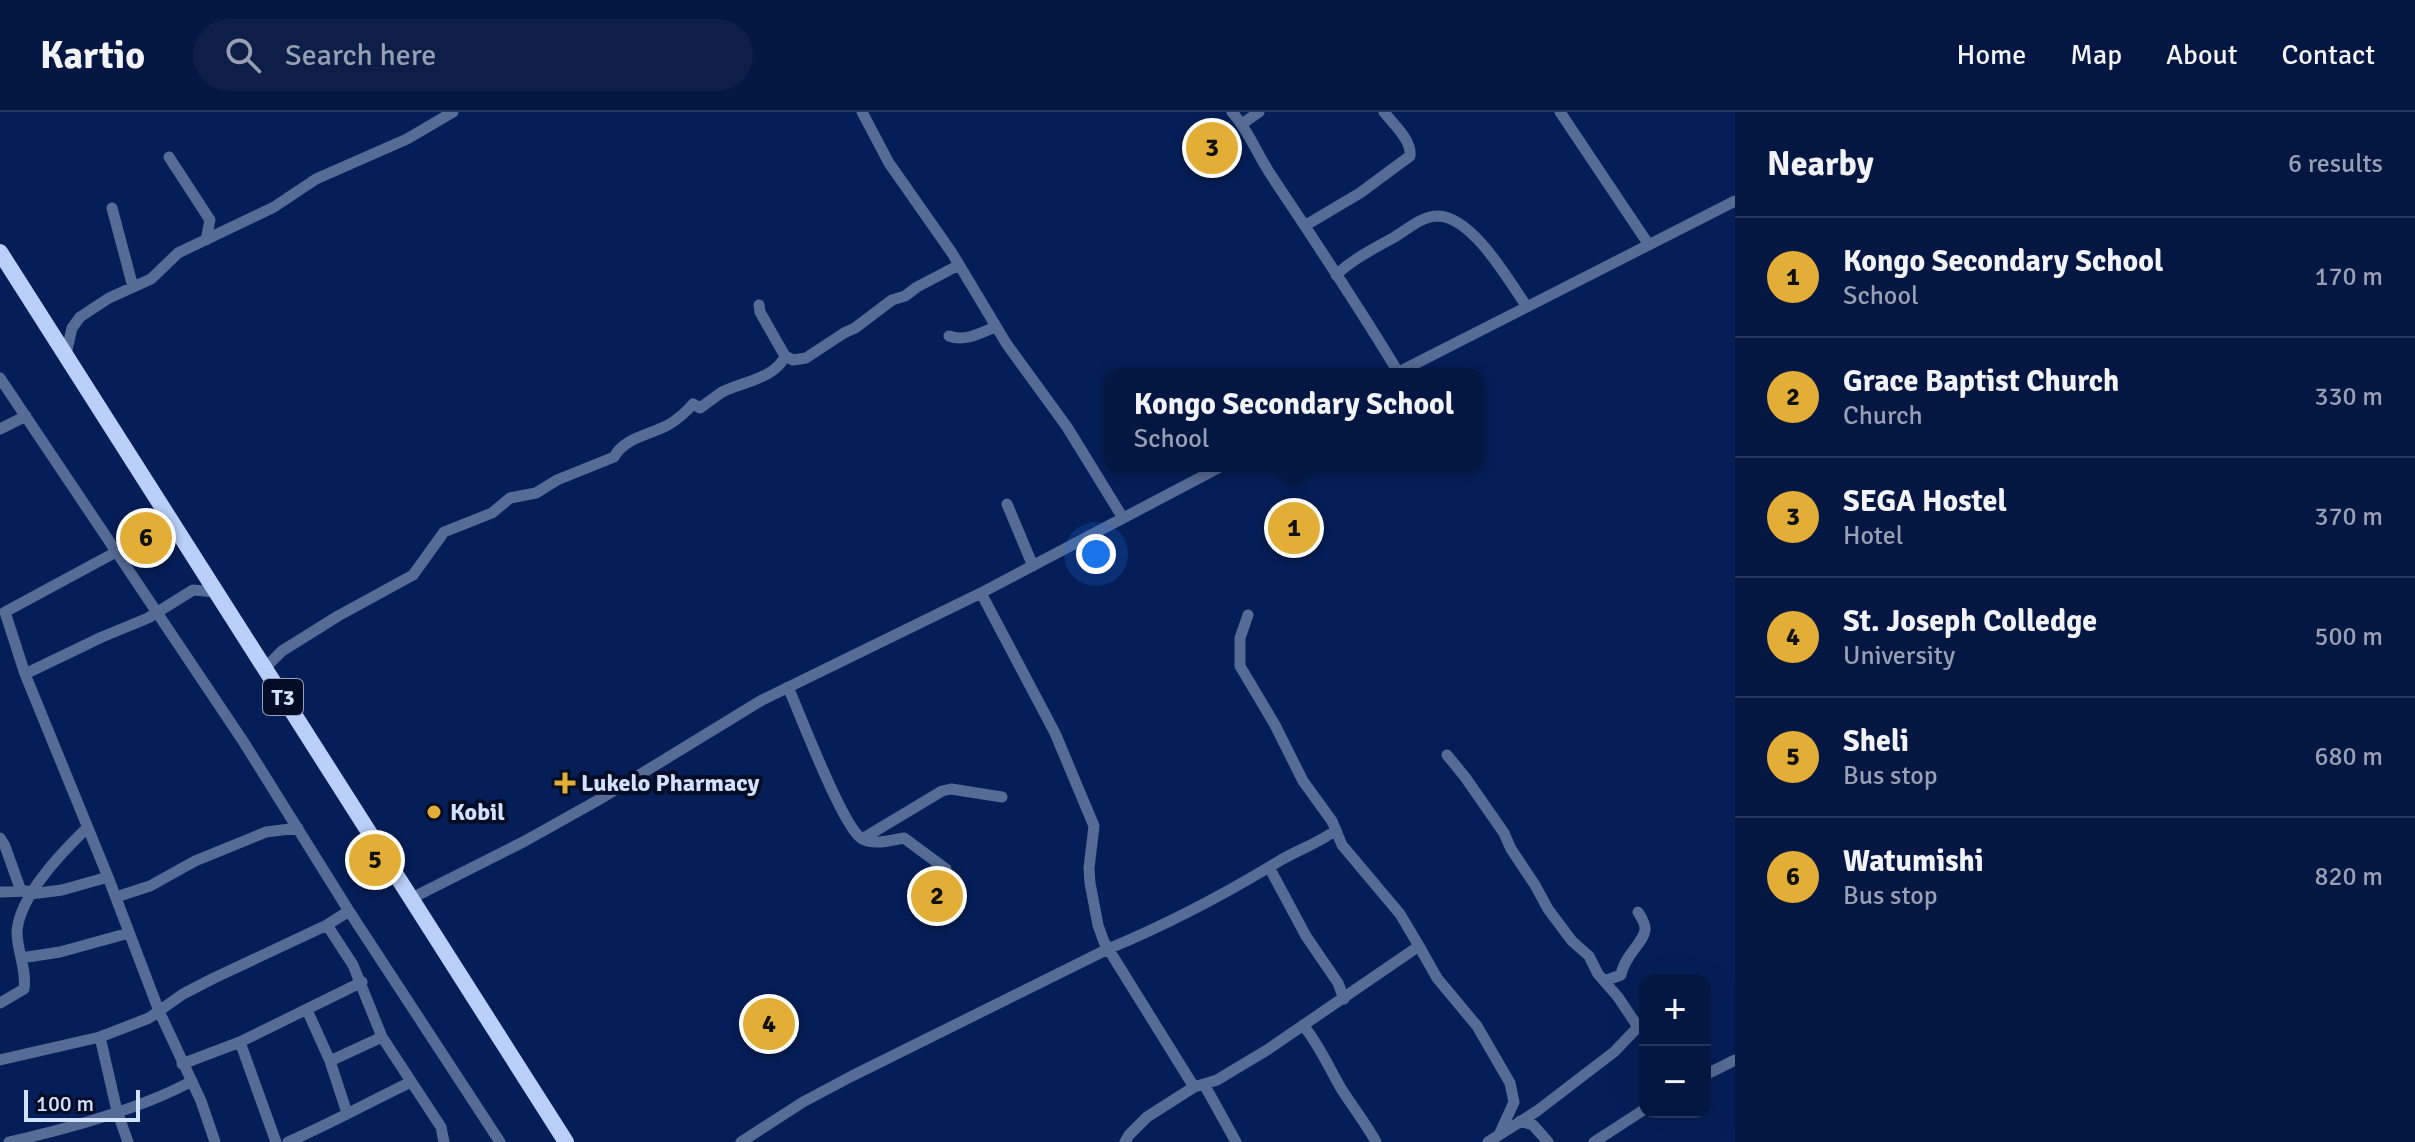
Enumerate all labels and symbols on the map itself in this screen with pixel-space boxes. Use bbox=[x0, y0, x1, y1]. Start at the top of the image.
pin: 3 bbox=[1186, 118, 1238, 178]
pin: 1 bbox=[1268, 498, 1320, 558]
pin: 6 bbox=[120, 508, 172, 568]
your location bbox=[1076, 534, 1116, 574]
road number: T3 bbox=[263, 679, 303, 715]
place label: Lukelo Pharmacy bbox=[581, 768, 760, 798]
marker: Lukelo Pharmacy bbox=[556, 774, 574, 792]
place label: Kobil bbox=[450, 797, 505, 827]
marker: Kobil bbox=[425, 803, 443, 821]
pin: 5 bbox=[349, 830, 401, 890]
pin: 2 bbox=[911, 866, 963, 926]
pin: 4 bbox=[743, 994, 795, 1054]
scale bar bbox=[24, 1086, 140, 1122]

